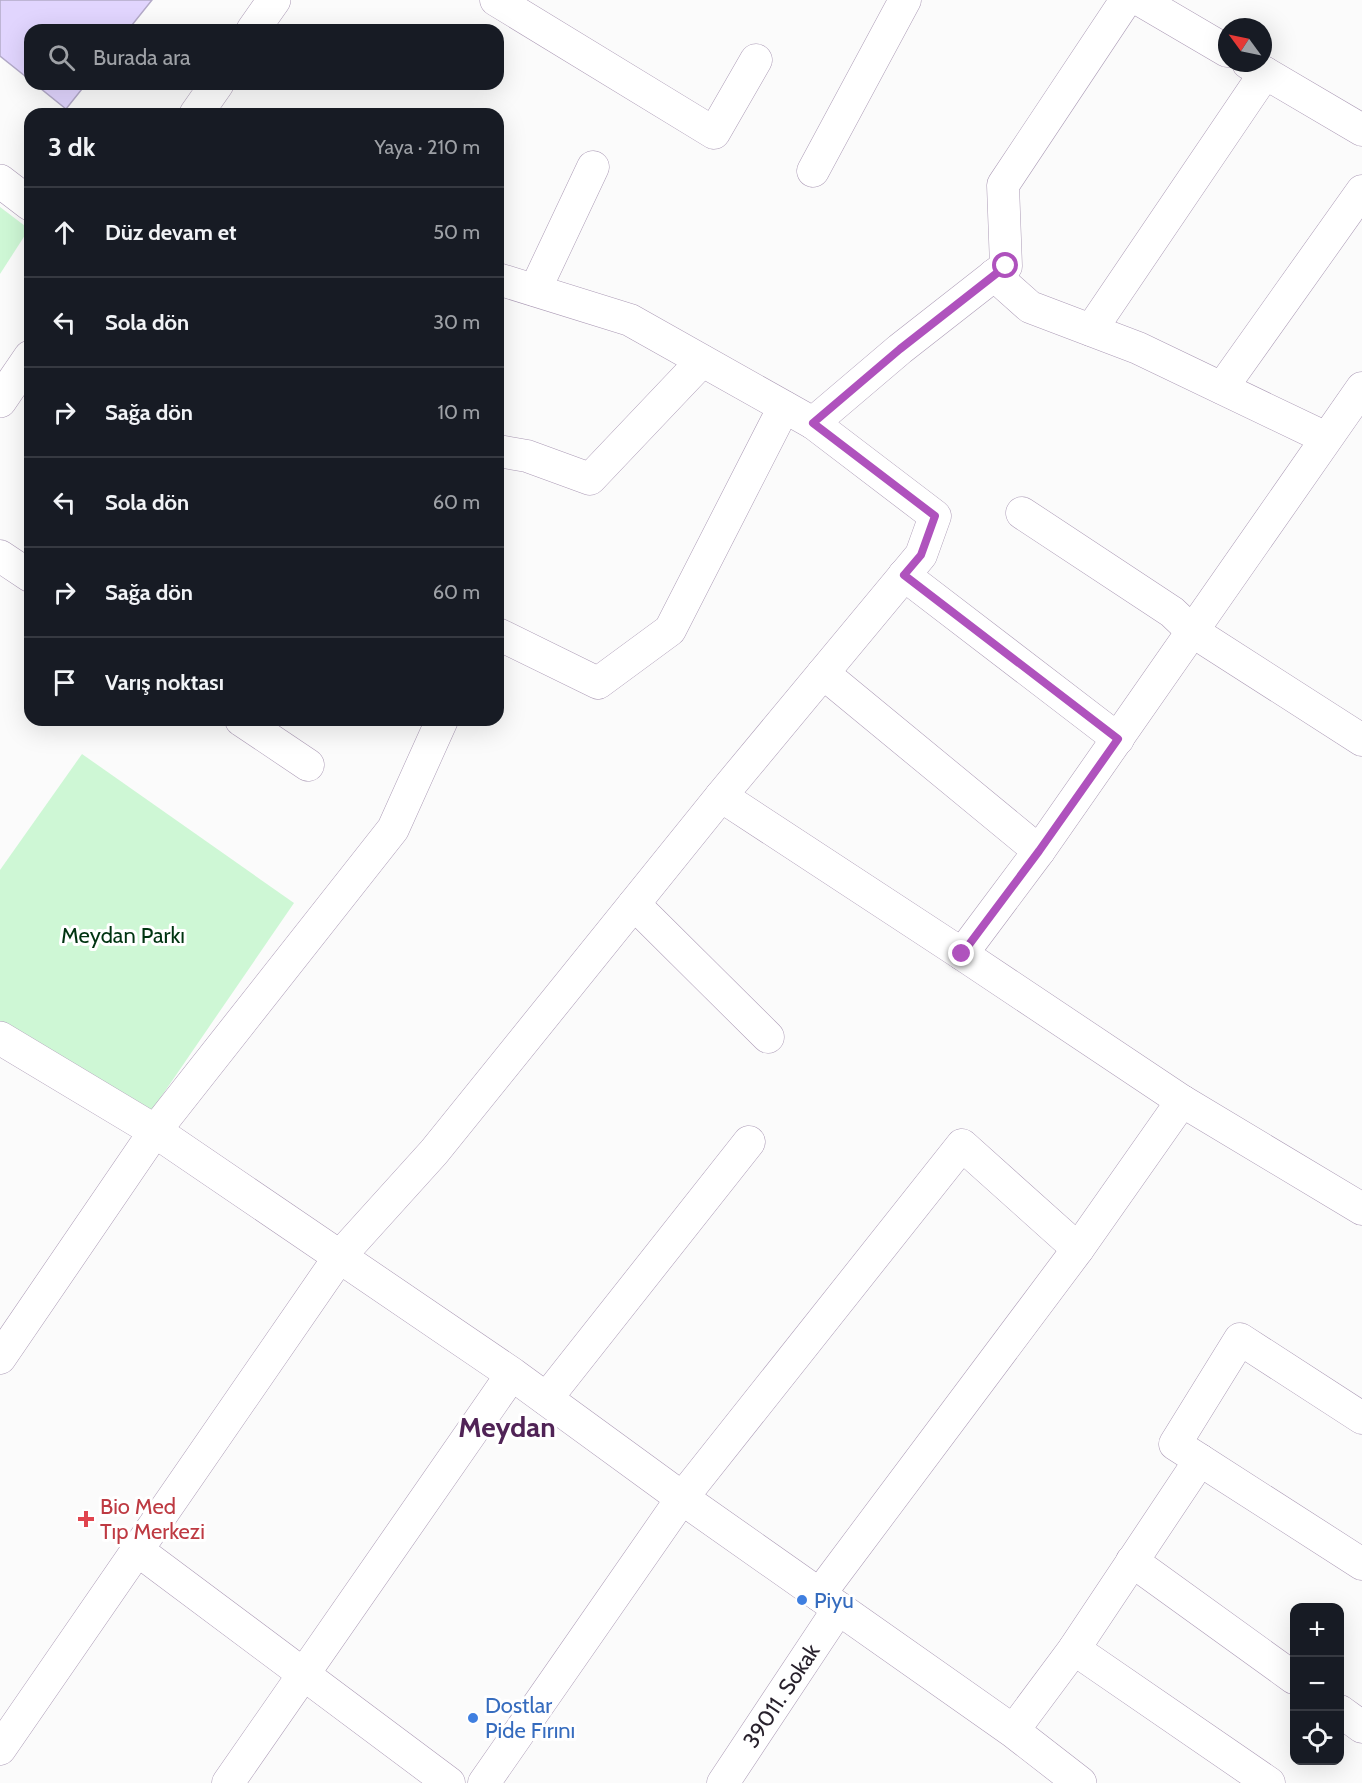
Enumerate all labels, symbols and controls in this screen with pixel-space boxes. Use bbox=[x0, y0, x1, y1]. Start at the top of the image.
north arrow bbox=[1218, 18, 1272, 72]
search box bbox=[24, 24, 504, 90]
icon: search bbox=[45, 41, 78, 74]
text: Burada ara bbox=[93, 44, 191, 71]
text: 3 dk bbox=[48, 131, 95, 163]
text: Yaya · 210 m bbox=[374, 135, 480, 159]
icon: ahead bbox=[48, 216, 81, 249]
text: Düz devam et bbox=[105, 219, 237, 246]
text: 50 m bbox=[433, 220, 480, 244]
route start bbox=[992, 252, 1018, 278]
icon: left bbox=[48, 306, 81, 339]
text: Sola dön bbox=[105, 309, 189, 336]
text: 30 m bbox=[433, 310, 480, 334]
icon: right bbox=[48, 396, 81, 429]
text: Sağa dön bbox=[105, 399, 193, 426]
text: 10 m bbox=[437, 400, 480, 424]
icon: left bbox=[48, 486, 81, 519]
text: Sola dön bbox=[105, 489, 189, 516]
text: 60 m bbox=[433, 490, 480, 514]
icon: right bbox=[48, 576, 81, 609]
text: Sağa dön bbox=[105, 579, 193, 606]
text: 60 m bbox=[433, 580, 480, 604]
icon: arrive bbox=[48, 666, 81, 699]
text: Varış noktası bbox=[105, 669, 224, 696]
park label: Meydan Parkı bbox=[61, 922, 185, 949]
route end bbox=[948, 940, 974, 966]
district label: Meydan bbox=[458, 1410, 556, 1444]
place label: Bio Med Tıp Merkezi bbox=[100, 1493, 205, 1545]
marker: Bio Med Tıp Merkezi bbox=[77, 1510, 95, 1528]
place label: Piyu bbox=[814, 1587, 854, 1614]
marker: Piyu bbox=[795, 1593, 809, 1607]
map controls bbox=[1290, 1603, 1344, 1765]
button: + bbox=[1290, 1603, 1344, 1657]
street label: 39011. Sokak bbox=[737, 1638, 825, 1752]
button: − bbox=[1290, 1657, 1344, 1711]
place label: Dostlar Pide Fırını bbox=[485, 1692, 575, 1744]
marker: Dostlar Pide Fırını bbox=[466, 1711, 480, 1725]
button: locate bbox=[1290, 1711, 1344, 1765]

